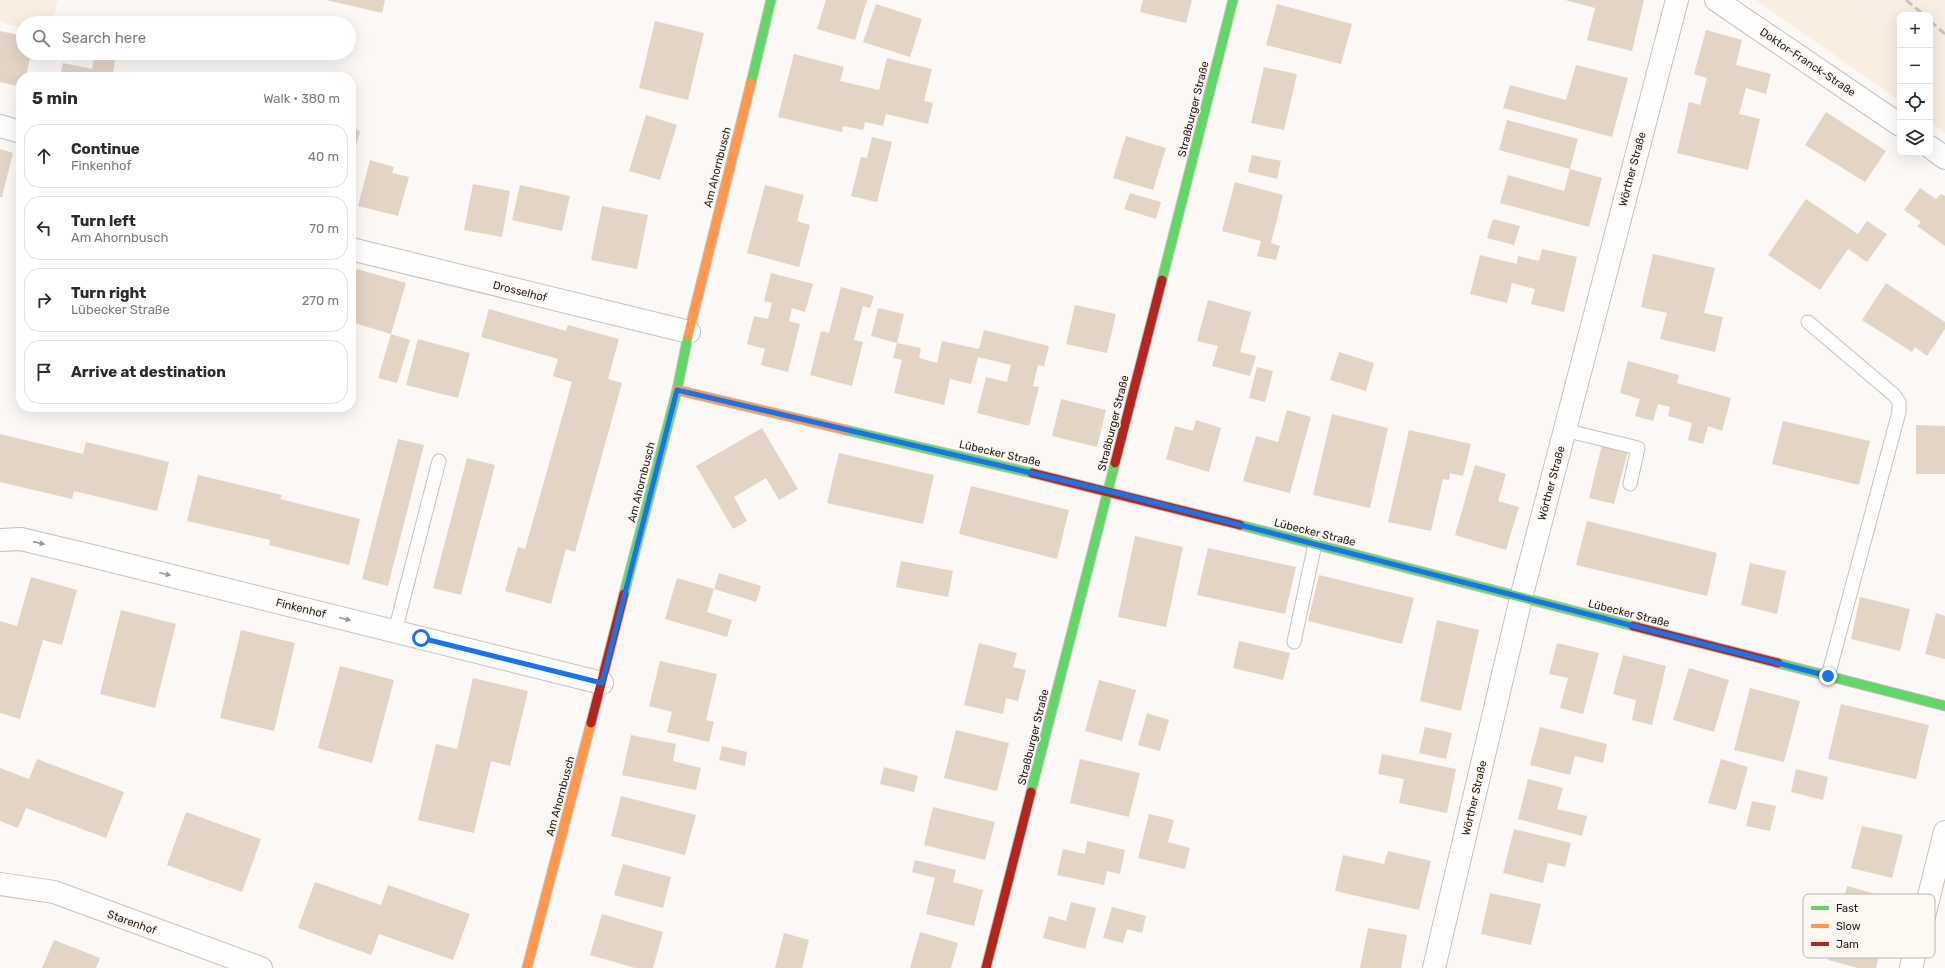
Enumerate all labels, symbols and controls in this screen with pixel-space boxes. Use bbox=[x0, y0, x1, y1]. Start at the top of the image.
map controls bbox=[1897, 12, 1933, 156]
button: + bbox=[1897, 12, 1933, 48]
search box bbox=[16, 16, 356, 60]
street label: Doktor-Franck-Straße bbox=[1757, 26, 1858, 99]
icon: search bbox=[30, 27, 52, 49]
text: Search here bbox=[62, 29, 146, 47]
button: − bbox=[1897, 48, 1933, 84]
street label: Straßburger Straße bbox=[1175, 60, 1212, 158]
button: locate bbox=[1897, 84, 1933, 120]
text: 5 min bbox=[32, 88, 78, 108]
text: Walk · 380 m bbox=[263, 91, 340, 106]
button: layers bbox=[1897, 120, 1933, 156]
street label: Am Ahornbusch bbox=[701, 126, 734, 209]
street label: Wörther Straße bbox=[1616, 130, 1649, 208]
text: Continue bbox=[71, 140, 140, 158]
icon: ahead bbox=[33, 145, 55, 167]
text: 40 m bbox=[308, 149, 339, 164]
text: Finkenhof bbox=[71, 158, 131, 173]
text: Turn left bbox=[71, 212, 136, 230]
icon: left bbox=[33, 217, 55, 239]
text: 70 m bbox=[309, 221, 339, 236]
text: Am Ahornbusch bbox=[71, 230, 168, 245]
street label: Drosselhof bbox=[492, 279, 549, 305]
text: Turn right bbox=[71, 284, 146, 302]
icon: right bbox=[33, 289, 55, 311]
text: 270 m bbox=[302, 293, 339, 308]
text: Lübecker Straße bbox=[71, 302, 170, 317]
icon: arrive bbox=[33, 361, 55, 383]
text: Arrive at destination bbox=[71, 363, 226, 381]
street label: Straßburger Straße bbox=[1095, 374, 1132, 472]
street label: Lübecker Straße bbox=[958, 438, 1042, 469]
street label: Am Ahornbusch bbox=[625, 441, 658, 524]
street label: Wörther Straße bbox=[1535, 444, 1568, 522]
street label: Lübecker Straße bbox=[1273, 516, 1357, 549]
one-way arrow bbox=[32, 541, 45, 547]
one-way arrow bbox=[159, 571, 171, 577]
street label: Finkenhof bbox=[274, 596, 328, 621]
street label: Lübecker Straße bbox=[1587, 597, 1671, 630]
one-way arrow bbox=[340, 616, 352, 622]
route start bbox=[412, 629, 430, 647]
route end bbox=[1819, 667, 1837, 685]
street label: Straßburger Straße bbox=[1015, 688, 1052, 786]
street label: Am Ahornbusch bbox=[544, 755, 577, 838]
street label: Wörther Straße bbox=[1460, 759, 1489, 837]
legend bbox=[1803, 894, 1935, 958]
text: Fast bbox=[1836, 902, 1859, 915]
street label: Starenhof bbox=[106, 908, 159, 938]
text: Slow bbox=[1836, 920, 1861, 933]
text: Jam bbox=[1836, 938, 1859, 951]

